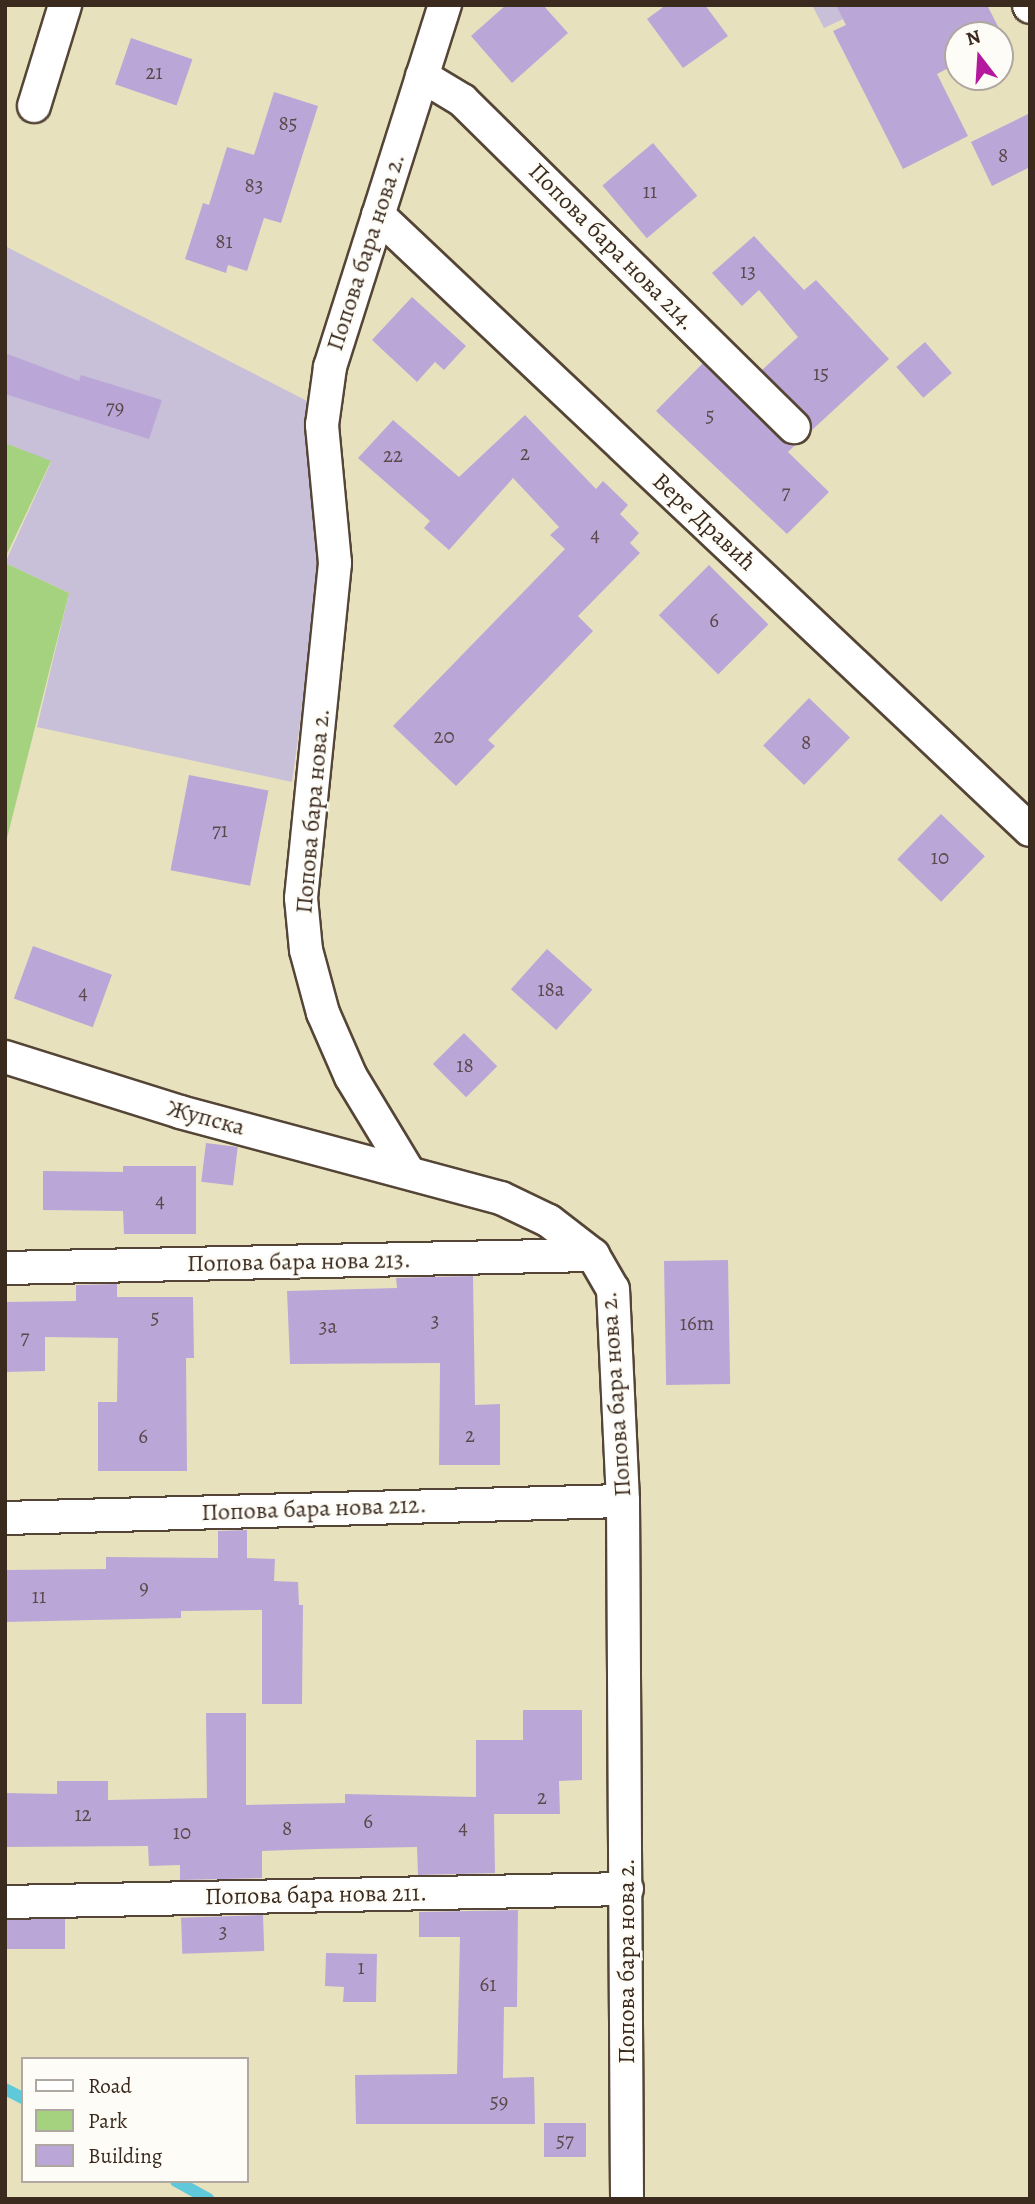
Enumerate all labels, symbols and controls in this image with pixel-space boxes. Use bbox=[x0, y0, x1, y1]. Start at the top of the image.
north arrow bbox=[944, 21, 1014, 91]
text: N bbox=[963, 23, 984, 52]
house number: 21 bbox=[145, 59, 163, 85]
house number: 85 bbox=[278, 110, 298, 136]
house number: 8 bbox=[998, 142, 1008, 168]
street label: Попова бара нова 2. bbox=[320, 150, 412, 354]
street label: Попова бара нова 214. bbox=[522, 157, 702, 337]
house number: 83 bbox=[245, 172, 263, 198]
house number: 11 bbox=[643, 178, 657, 204]
house number: 81 bbox=[215, 228, 233, 254]
house number: 13 bbox=[740, 258, 756, 284]
house number: 15 bbox=[813, 360, 829, 386]
house number: 79 bbox=[106, 394, 124, 420]
house number: 5 bbox=[705, 402, 715, 428]
house number: 2 bbox=[520, 440, 530, 466]
house number: 22 bbox=[383, 442, 403, 468]
street label: Вере Дравић bbox=[646, 467, 762, 577]
house number: 7 bbox=[782, 479, 790, 505]
house number: 4 bbox=[590, 521, 600, 547]
house number: 6 bbox=[709, 607, 719, 633]
street label: Попова бара нова 2. bbox=[290, 707, 336, 915]
house number: 20 bbox=[433, 723, 455, 749]
house number: 8 bbox=[801, 729, 811, 755]
house number: 71 bbox=[212, 817, 228, 843]
house number: 10 bbox=[931, 844, 949, 870]
house number: 18a bbox=[537, 976, 565, 1002]
house number: 4 bbox=[78, 979, 88, 1005]
house number: 18 bbox=[456, 1052, 474, 1078]
street label: Жупска bbox=[164, 1094, 248, 1142]
house number: 4 bbox=[155, 1187, 165, 1213]
street label: Попова бара нова 213. bbox=[187, 1246, 411, 1278]
street label: Попова бара нова 2. bbox=[594, 1290, 638, 1498]
house number: 5 bbox=[150, 1304, 160, 1330]
house number: 3 bbox=[431, 1307, 439, 1333]
house number: 16m bbox=[680, 1310, 714, 1336]
house number: 3a bbox=[319, 1313, 337, 1339]
house number: 7 bbox=[21, 1324, 29, 1350]
house number: 2 bbox=[465, 1422, 475, 1448]
house number: 6 bbox=[138, 1423, 148, 1449]
street label: Попова бара нова 212. bbox=[201, 1491, 427, 1527]
house number: 9 bbox=[139, 1574, 149, 1600]
house number: 11 bbox=[32, 1583, 46, 1609]
house number: 2 bbox=[537, 1784, 547, 1810]
house number: 12 bbox=[74, 1801, 92, 1827]
house number: 6 bbox=[363, 1808, 373, 1834]
house number: 4 bbox=[458, 1814, 468, 1840]
house number: 8 bbox=[282, 1815, 292, 1841]
house number: 10 bbox=[173, 1819, 191, 1845]
street label: Попова бара нова 2. bbox=[613, 1858, 641, 2064]
street label: Попова бара нова 211. bbox=[205, 1879, 427, 1911]
house number: 3 bbox=[219, 1918, 227, 1944]
house number: 1 bbox=[357, 1954, 365, 1980]
house number: 61 bbox=[480, 1971, 496, 1997]
legend bbox=[21, 2057, 248, 2183]
text: Road bbox=[88, 2072, 132, 2100]
house number: 59 bbox=[490, 2088, 508, 2114]
text: Park bbox=[88, 2107, 127, 2135]
house number: 57 bbox=[556, 2127, 574, 2153]
text: Building bbox=[88, 2142, 162, 2170]

